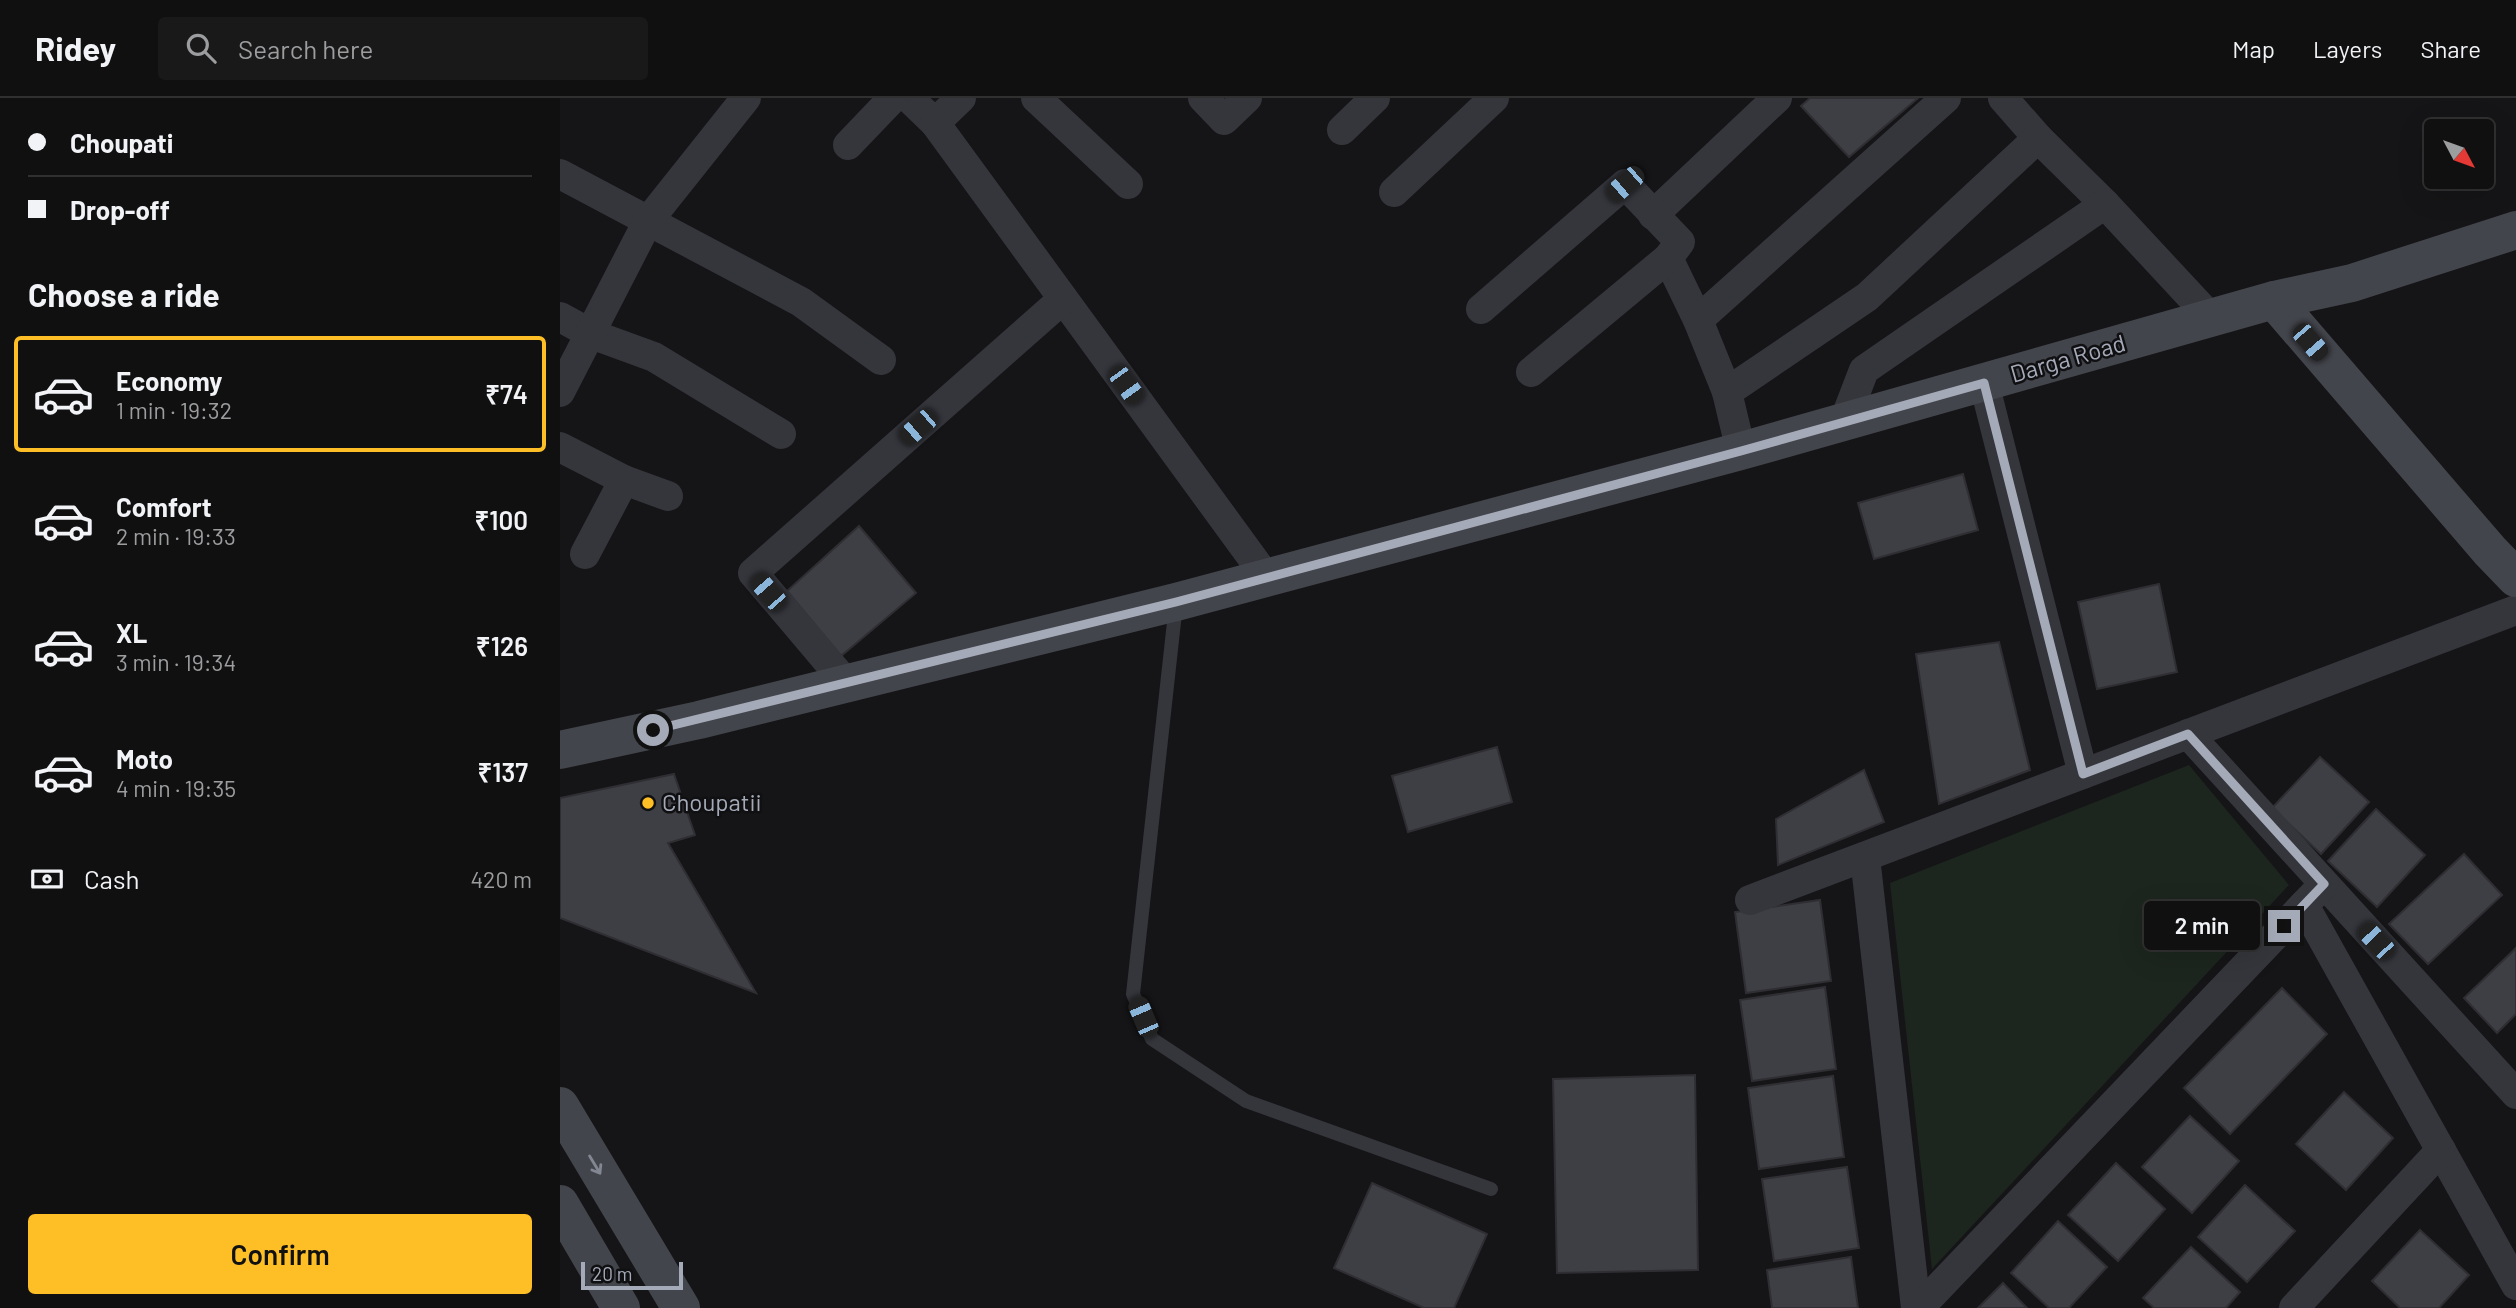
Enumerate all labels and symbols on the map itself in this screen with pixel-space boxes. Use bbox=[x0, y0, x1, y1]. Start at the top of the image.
north arrow bbox=[2424, 119, 2494, 189]
car bbox=[1603, 162, 1648, 206]
car bbox=[2289, 319, 2332, 365]
street label: Darga Road bbox=[2007, 327, 2128, 388]
car bbox=[1106, 362, 1147, 408]
car bbox=[896, 405, 941, 449]
car bbox=[747, 569, 790, 615]
route start bbox=[637, 714, 669, 746]
place label: Choupatii bbox=[662, 787, 762, 816]
marker: Choupatii bbox=[640, 795, 656, 811]
callout: 2 min bbox=[2144, 902, 2260, 950]
route end bbox=[2268, 910, 2300, 942]
car bbox=[2354, 918, 2399, 964]
car bbox=[1126, 994, 1161, 1040]
one-way arrow bbox=[588, 1154, 602, 1174]
scale bar bbox=[581, 1259, 682, 1291]

